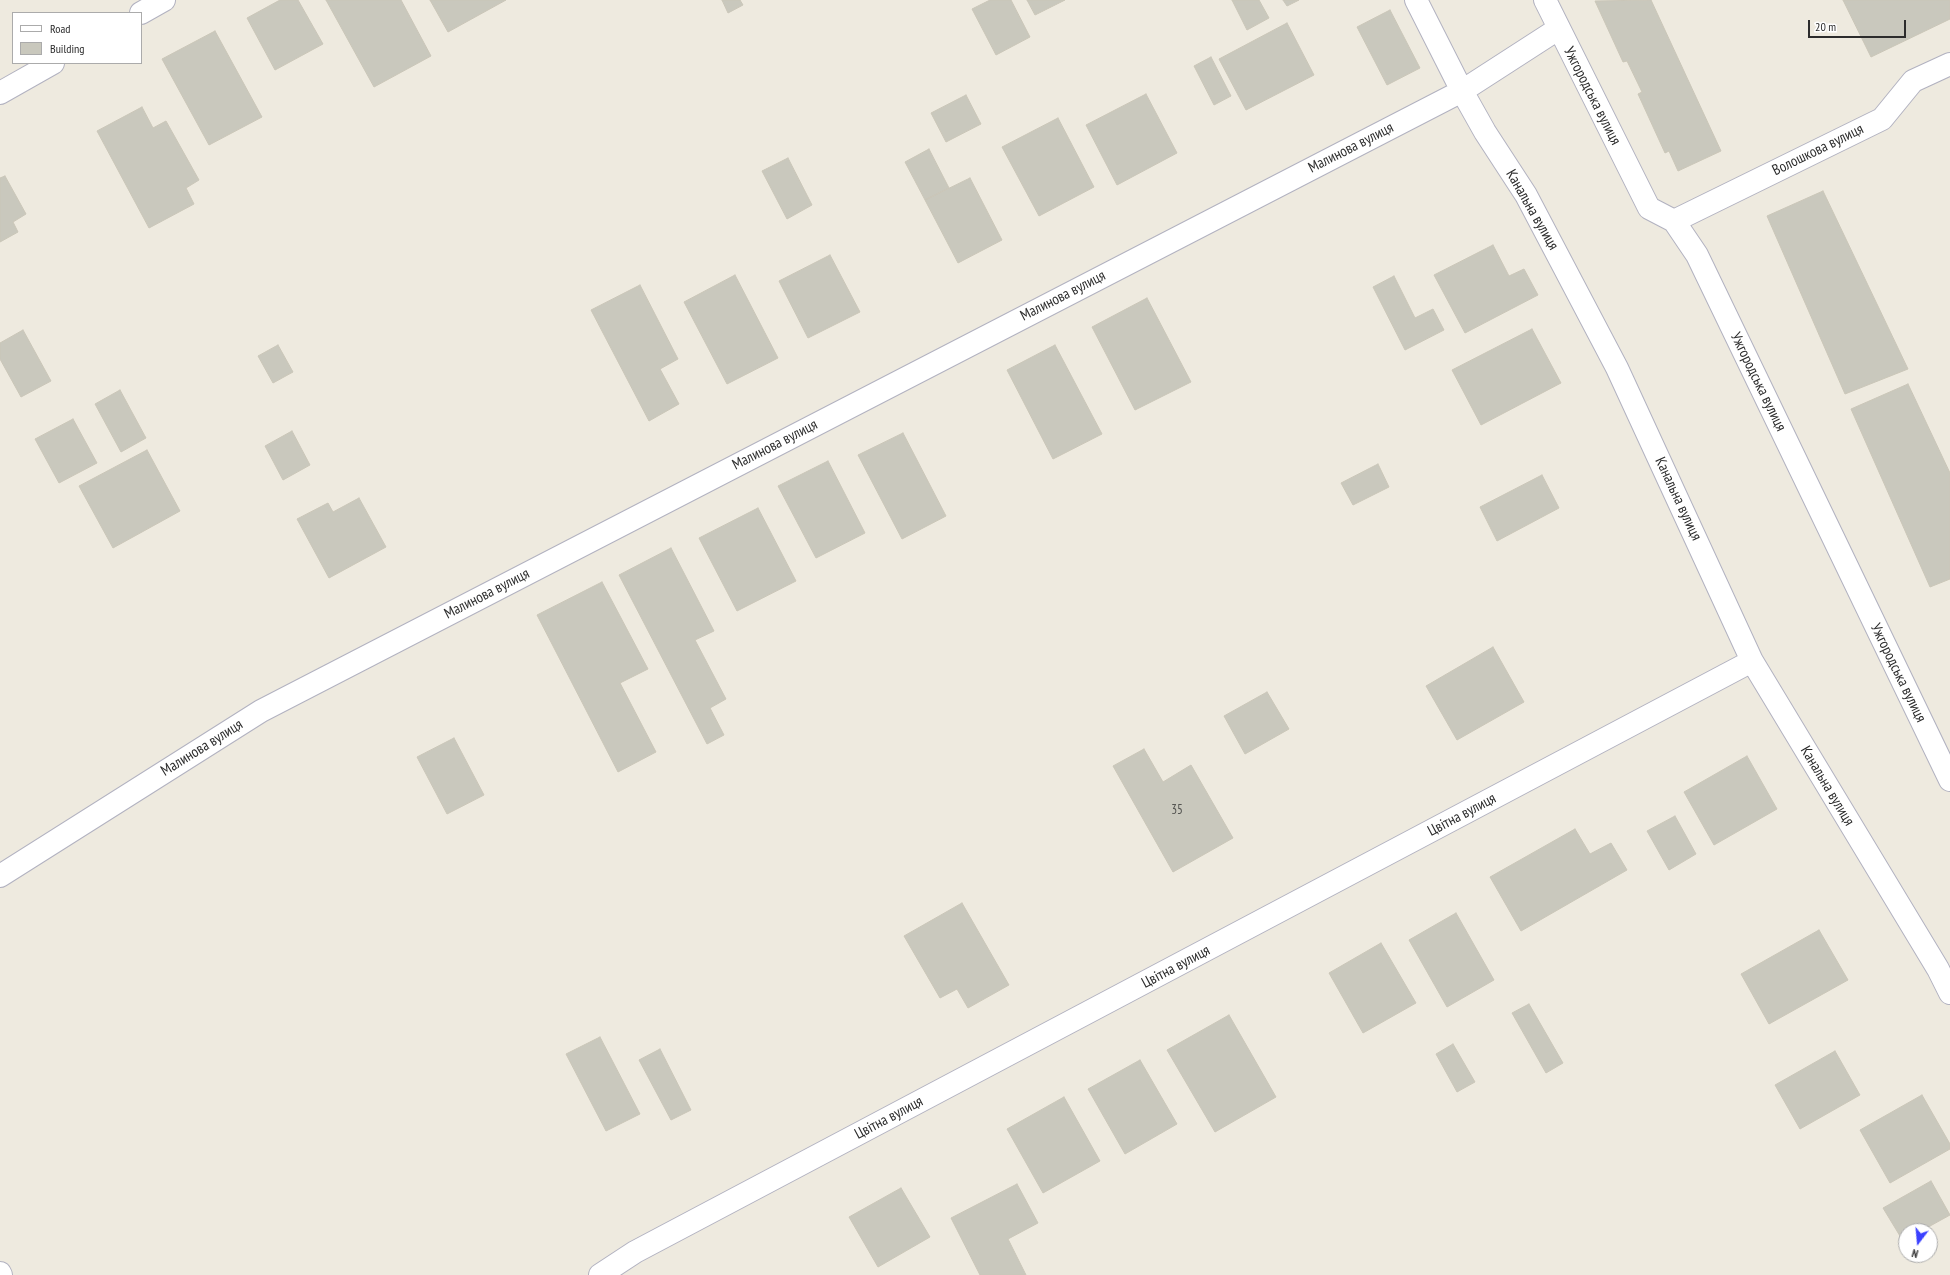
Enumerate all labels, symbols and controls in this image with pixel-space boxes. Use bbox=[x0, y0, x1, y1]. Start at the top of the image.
legend bbox=[12, 12, 142, 64]
scale bar bbox=[1810, 12, 1908, 38]
text: 20 m bbox=[1815, 19, 1836, 34]
text: Road bbox=[50, 21, 70, 36]
text: Building bbox=[50, 41, 85, 56]
street label: Ужгородська вулиця bbox=[1560, 44, 1624, 148]
street label: Малинова вулиця bbox=[1305, 119, 1397, 177]
street label: Волошкова вулиця bbox=[1770, 120, 1866, 180]
street label: Канальна вулиця bbox=[1502, 167, 1562, 253]
street label: Малинова вулиця bbox=[1017, 267, 1109, 325]
street label: Ужгородська вулиця bbox=[1726, 330, 1790, 434]
street label: Малинова вулиця bbox=[729, 416, 821, 474]
street label: Канальна вулиця bbox=[1651, 454, 1705, 544]
street label: Малинова вулиця bbox=[441, 565, 533, 623]
street label: Ужгородська вулиця bbox=[1866, 621, 1930, 725]
street label: Малинова вулиця bbox=[158, 716, 246, 780]
street label: Канальна вулиця bbox=[1796, 743, 1858, 829]
street label: Цвітна вулиця bbox=[1425, 790, 1499, 840]
house number: 35 bbox=[1171, 802, 1183, 818]
street label: Цвітна вулиця bbox=[1139, 942, 1213, 992]
street label: Цвітна вулиця bbox=[852, 1093, 926, 1143]
north arrow bbox=[1898, 1223, 1938, 1263]
text: N bbox=[1910, 1246, 1920, 1261]

